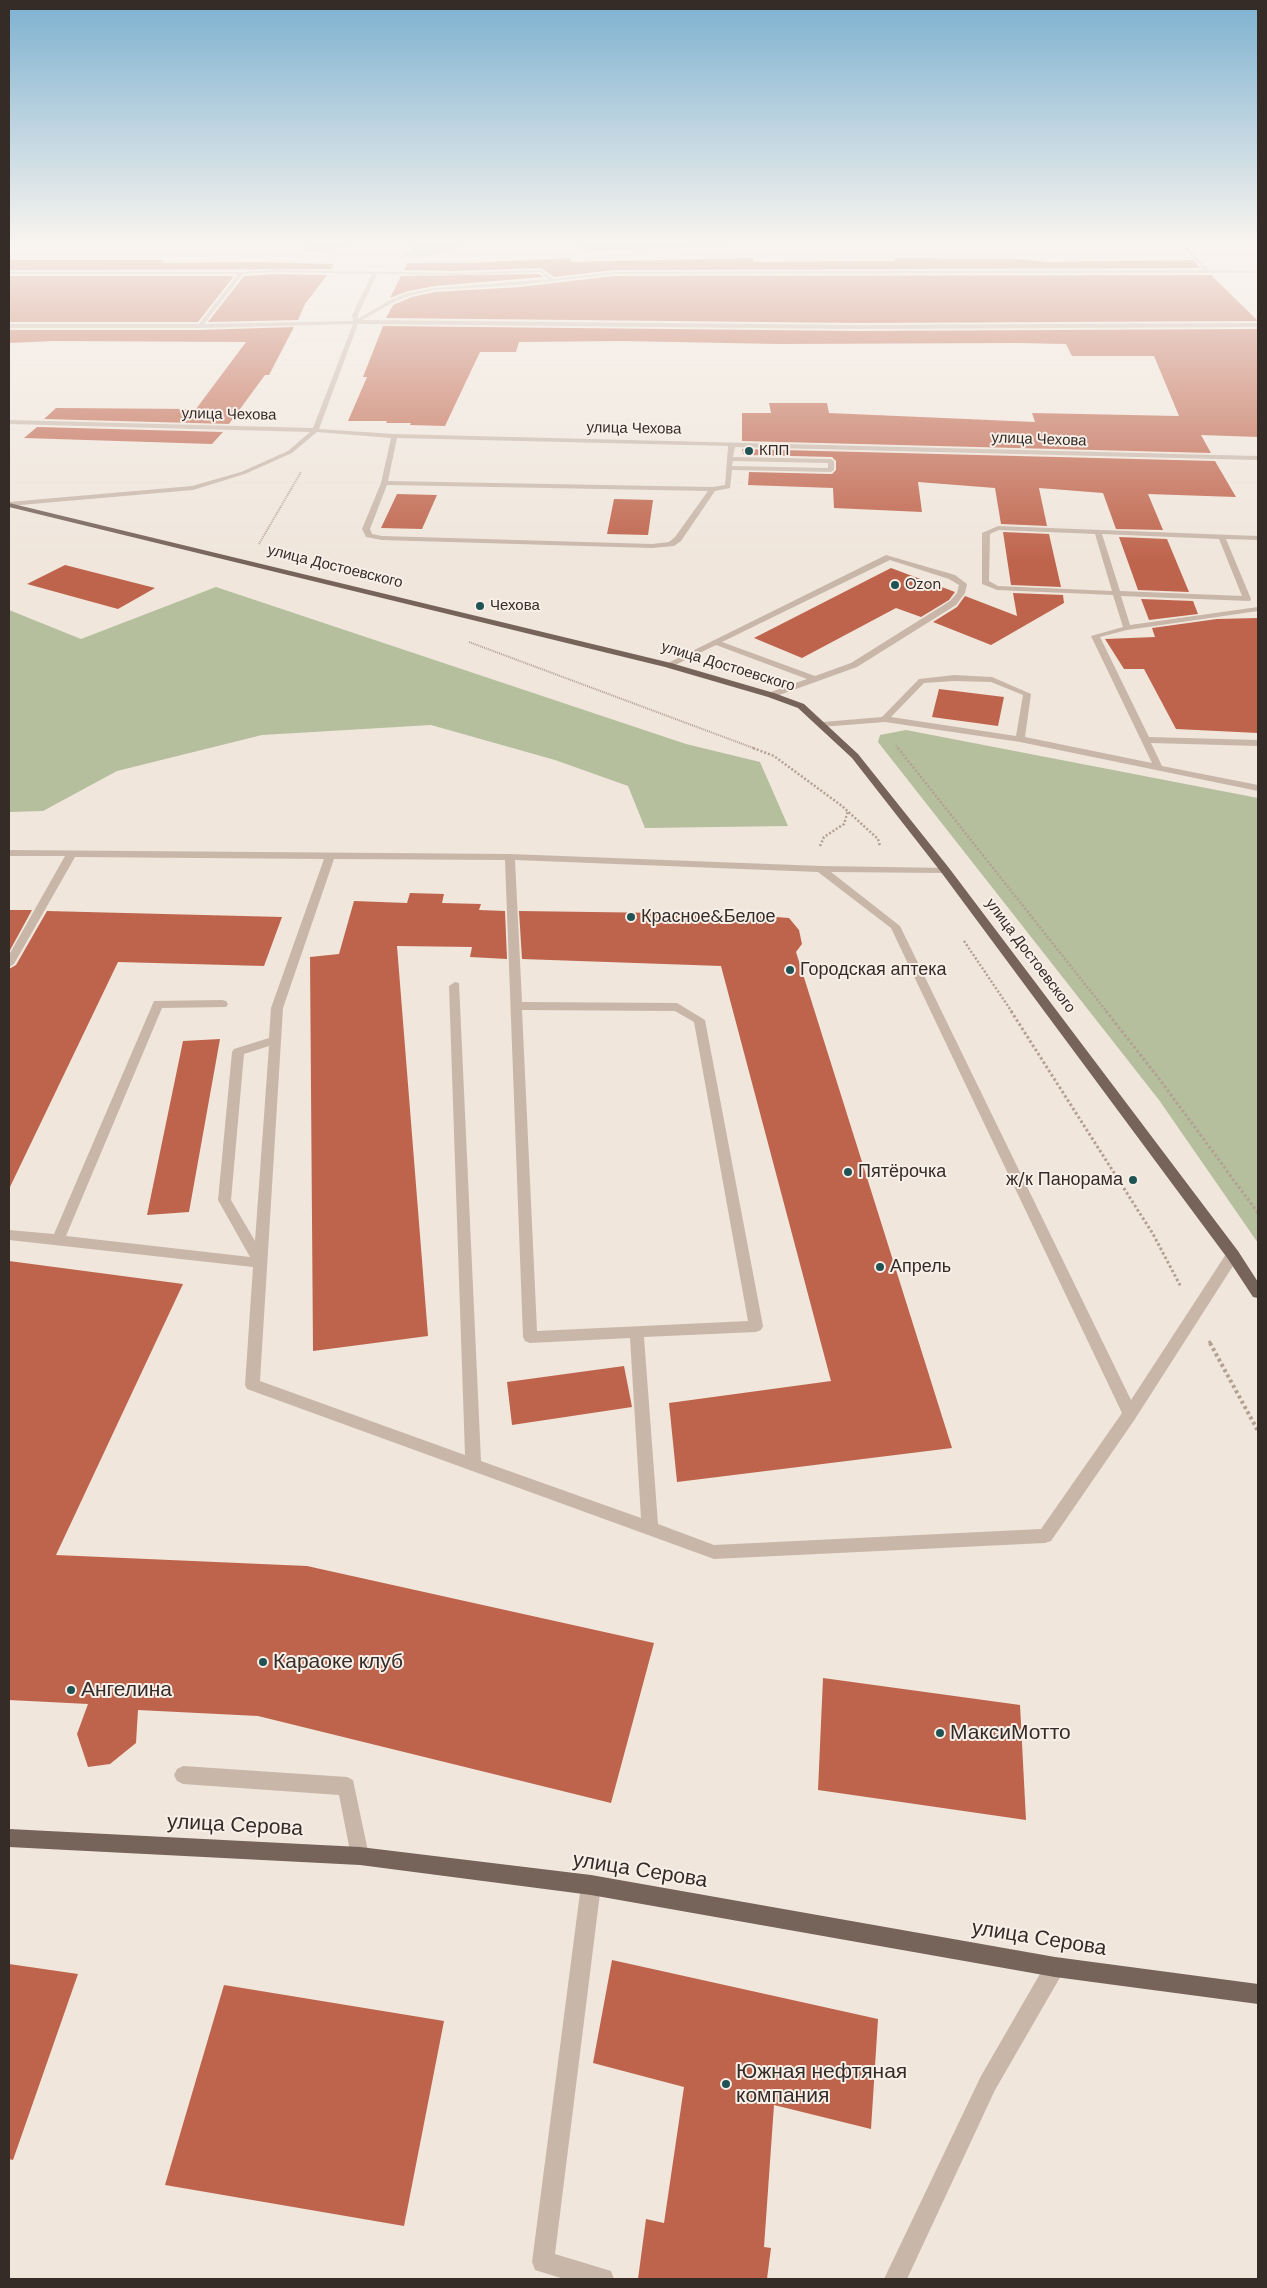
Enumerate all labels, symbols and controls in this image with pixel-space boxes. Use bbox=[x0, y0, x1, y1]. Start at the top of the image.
street label: улица Чехова bbox=[181, 405, 277, 425]
street label: улица Чехова bbox=[586, 419, 682, 439]
street label: улица Чехова bbox=[991, 429, 1087, 451]
place label: КПП bbox=[759, 442, 789, 460]
marker: КПП bbox=[743, 445, 755, 457]
street label: улица Достоевского bbox=[266, 541, 404, 593]
place label: Ozon bbox=[905, 576, 941, 594]
marker: Ozon bbox=[889, 579, 901, 591]
place label: Чехова bbox=[490, 597, 540, 615]
marker: Чехова bbox=[474, 600, 486, 612]
street label: улица Достоевского bbox=[659, 638, 797, 696]
street label: улица Достоевского bbox=[981, 895, 1079, 1017]
place label: Красное&Белое bbox=[641, 906, 776, 928]
marker: Красное&Белое bbox=[625, 911, 637, 923]
place label: Городская аптека bbox=[800, 959, 947, 981]
marker: Городская аптека bbox=[784, 964, 796, 976]
place label: Пятёрочка bbox=[858, 1161, 946, 1183]
marker: Пятёрочка bbox=[842, 1166, 854, 1178]
place label: ж/к Панорама bbox=[1006, 1169, 1123, 1191]
marker: ж/к Панорама bbox=[1127, 1174, 1139, 1186]
place label: Апрель bbox=[890, 1256, 951, 1278]
marker: Апрель bbox=[874, 1261, 886, 1273]
place label: Караоке клуб bbox=[273, 1649, 403, 1675]
marker: Караоке клуб bbox=[257, 1656, 269, 1668]
place label: Ангелина bbox=[81, 1677, 172, 1703]
marker: Ангелина bbox=[65, 1684, 77, 1696]
place label: МаксиМотто bbox=[950, 1720, 1071, 1746]
marker: МаксиМотто bbox=[934, 1727, 946, 1739]
street label: улица Серова bbox=[166, 1810, 304, 1842]
street label: улица Серова bbox=[571, 1848, 709, 1894]
street label: улица Серова bbox=[970, 1916, 1108, 1962]
place label: Южная нефтяная компания bbox=[736, 2059, 907, 2109]
marker: Южная нефтяная компания bbox=[720, 2078, 732, 2090]

